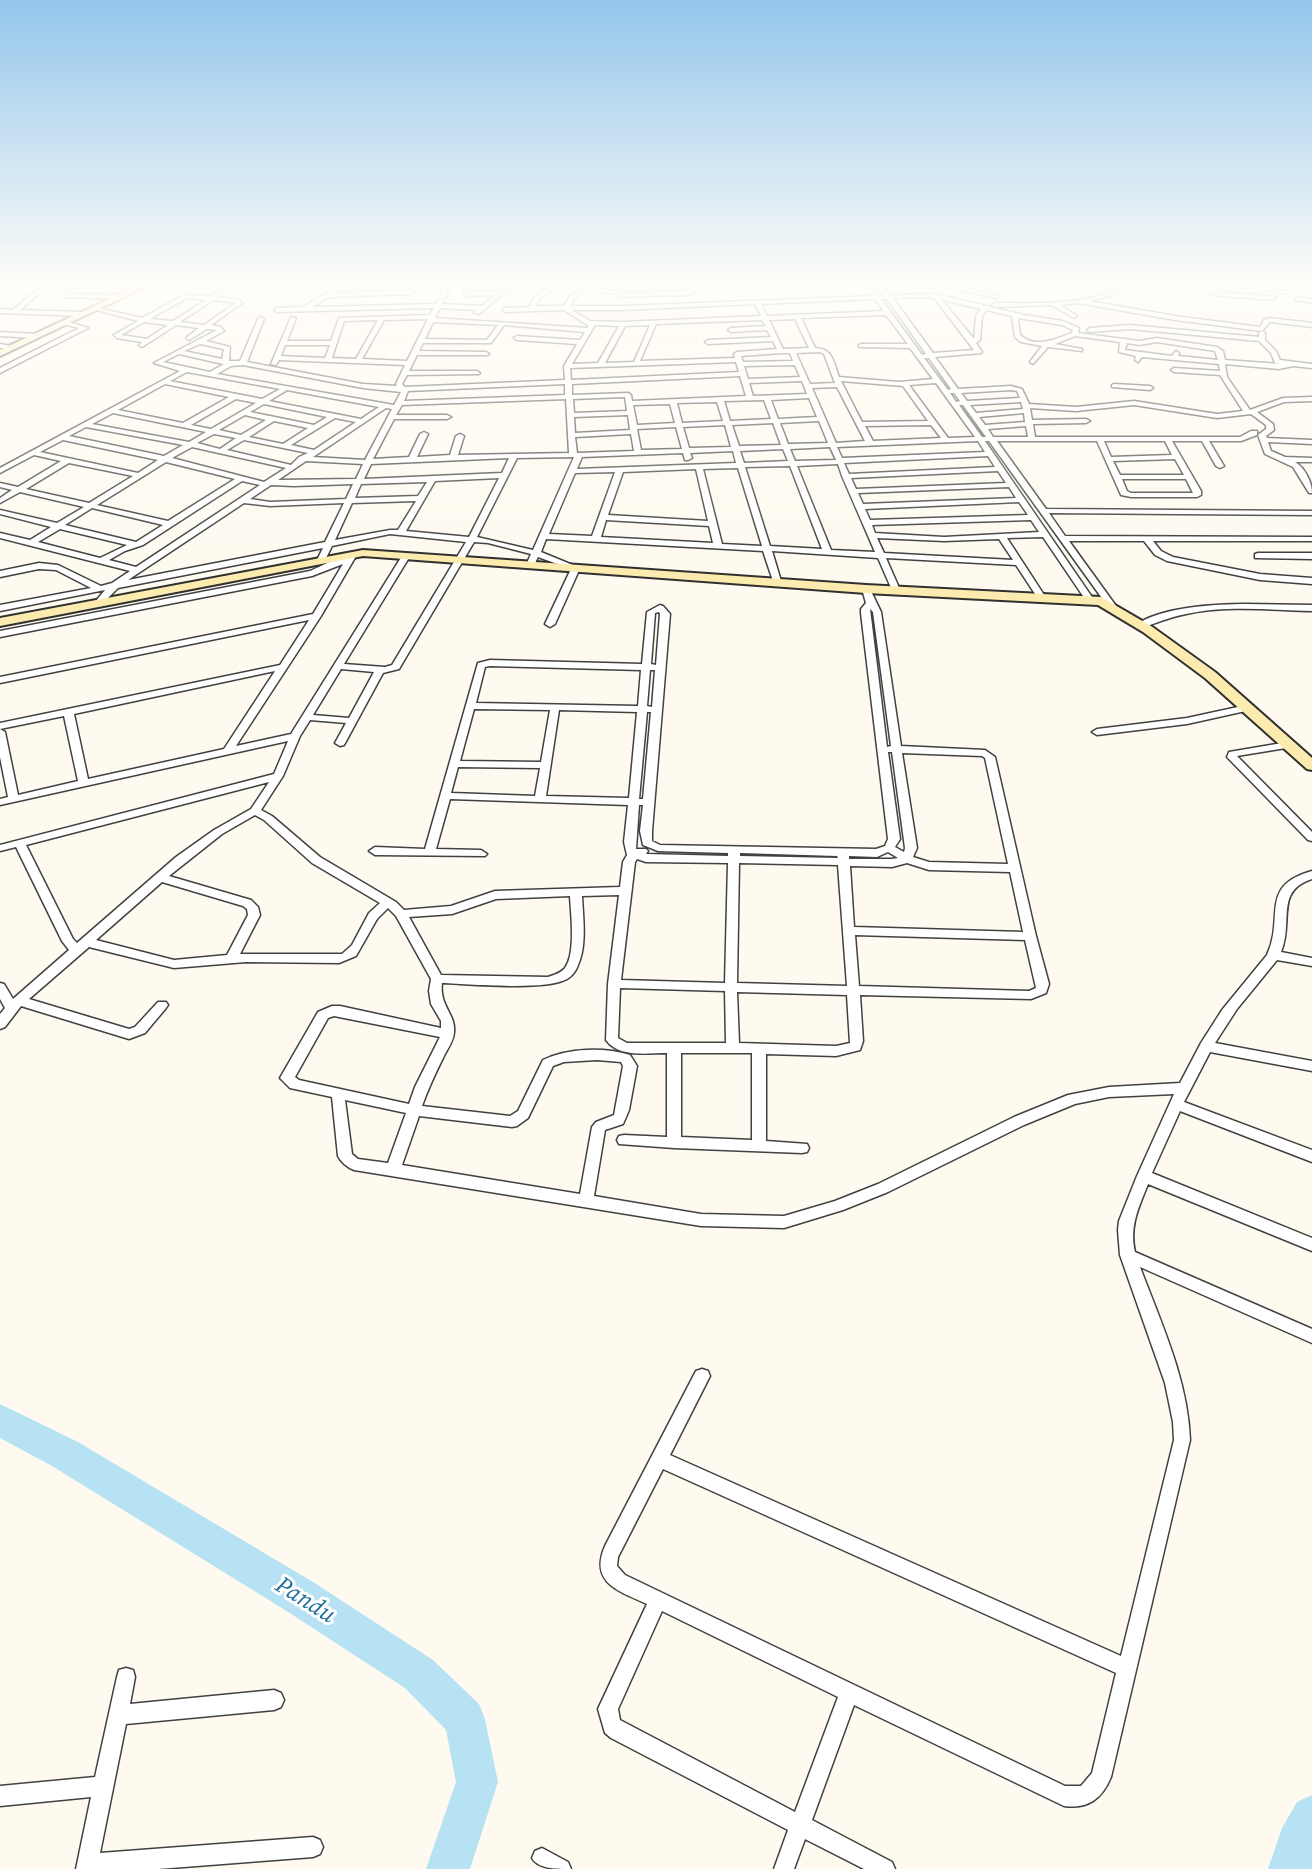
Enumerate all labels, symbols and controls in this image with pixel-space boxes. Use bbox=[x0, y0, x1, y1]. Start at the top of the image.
water label: Pandu bbox=[270, 1571, 340, 1631]

